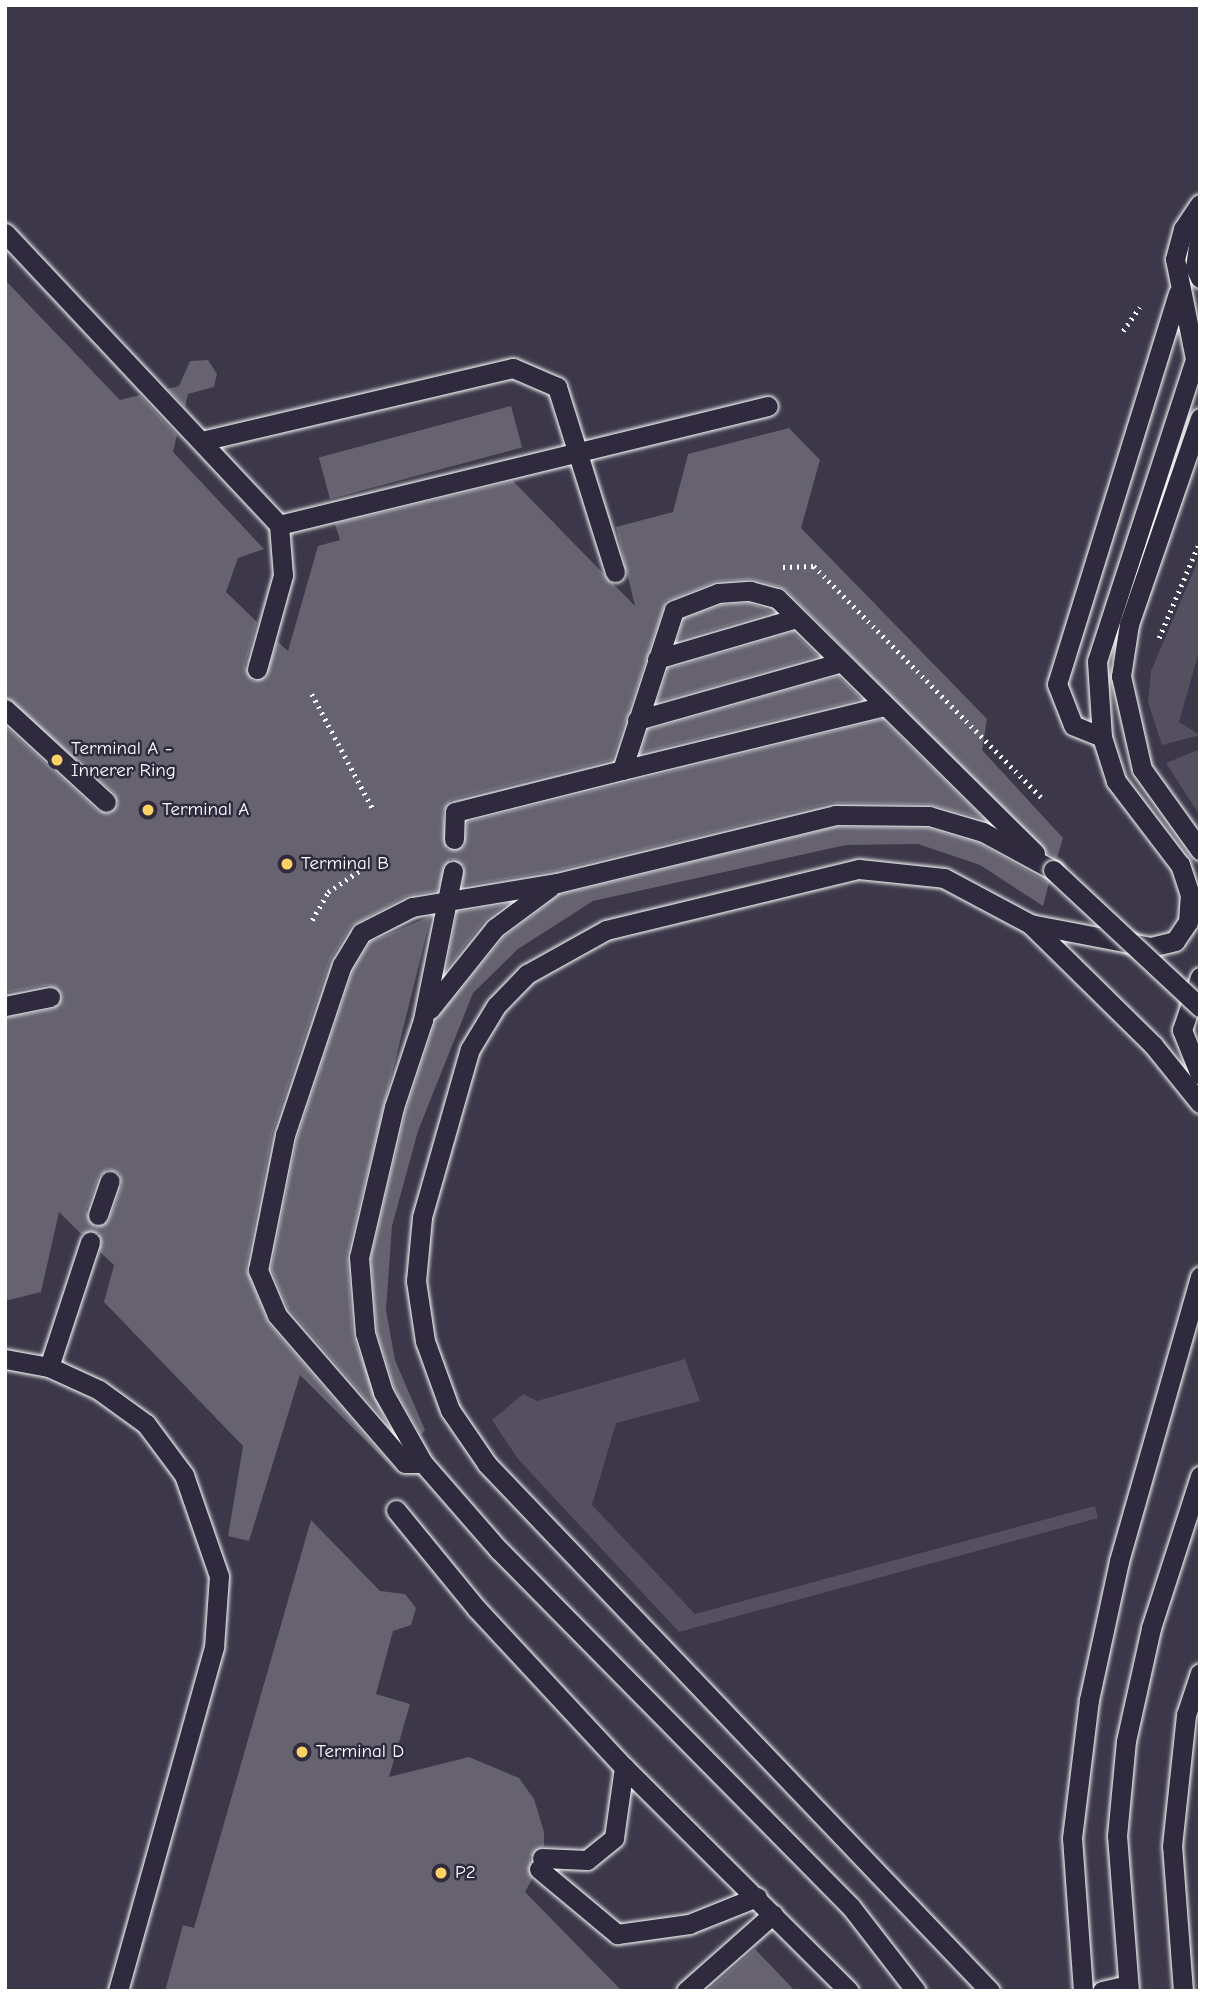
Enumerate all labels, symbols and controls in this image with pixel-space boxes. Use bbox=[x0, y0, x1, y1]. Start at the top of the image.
place label: Terminal A - Innerer Ring bbox=[71, 738, 176, 782]
marker: Terminal A - Innerer Ring bbox=[49, 752, 65, 768]
place label: Terminal A bbox=[162, 799, 249, 821]
marker: Terminal A bbox=[140, 802, 156, 818]
place label: Terminal B bbox=[301, 853, 389, 875]
marker: Terminal B bbox=[279, 856, 295, 872]
place label: Terminal D bbox=[316, 1741, 404, 1763]
marker: Terminal D bbox=[294, 1744, 310, 1760]
place label: P2 bbox=[455, 1862, 476, 1884]
marker: P2 bbox=[433, 1865, 449, 1881]

